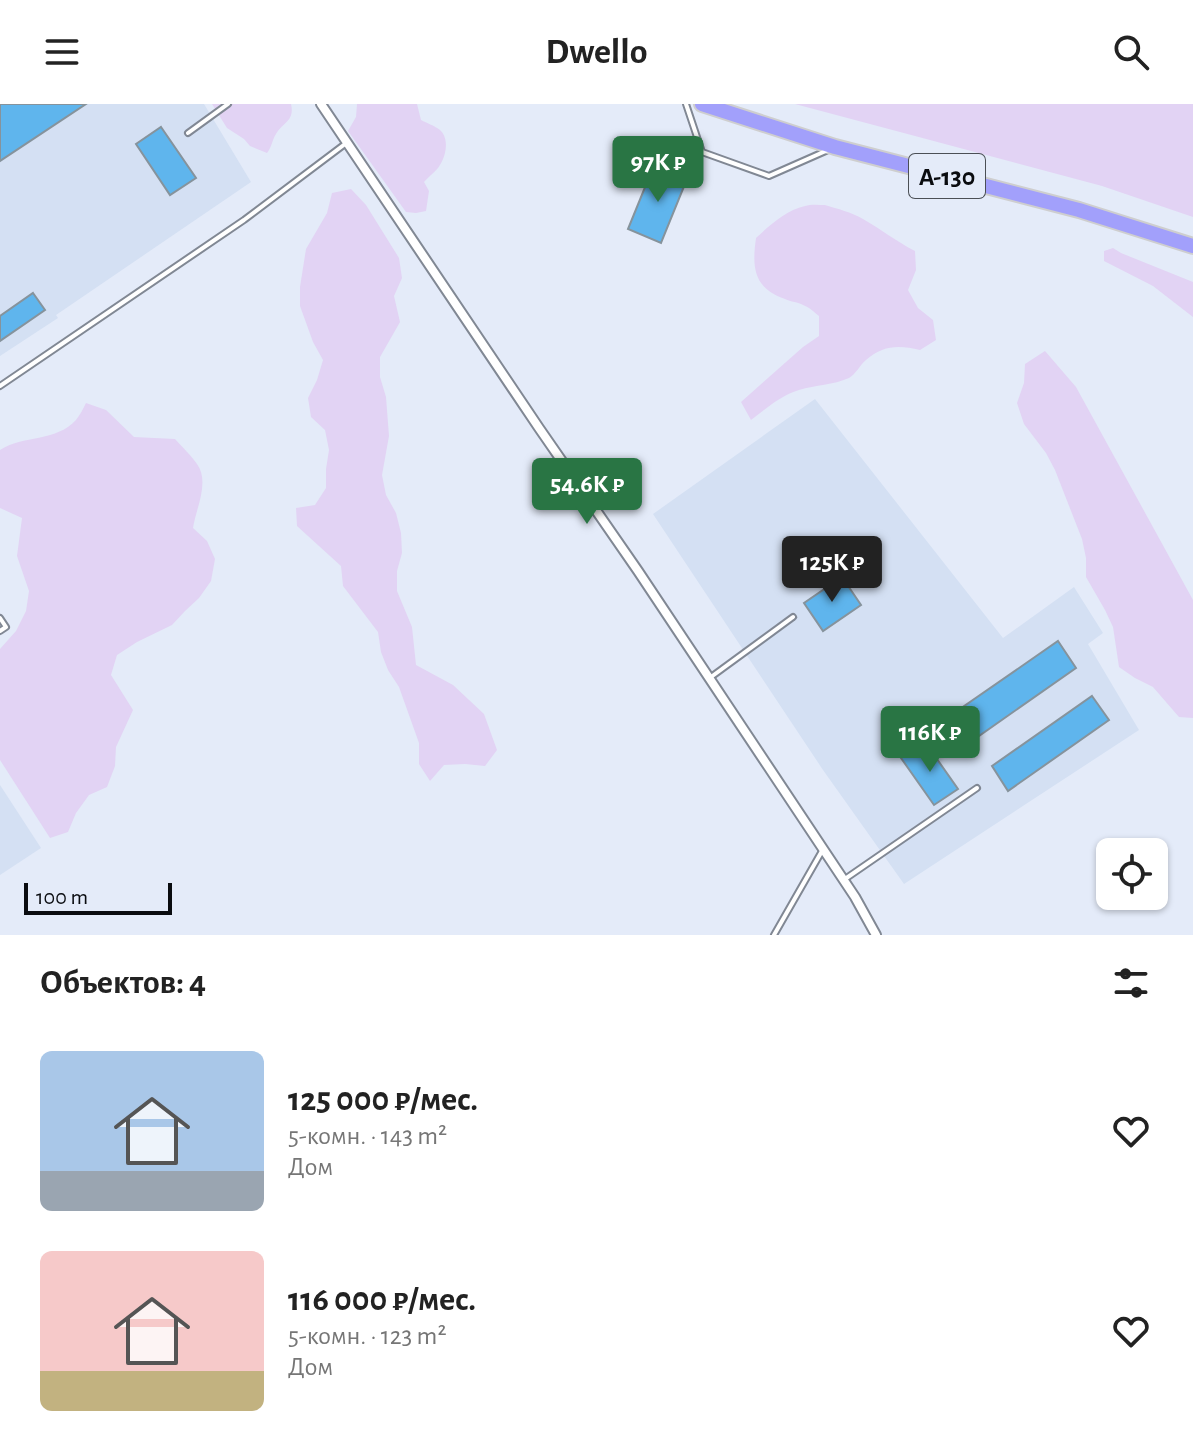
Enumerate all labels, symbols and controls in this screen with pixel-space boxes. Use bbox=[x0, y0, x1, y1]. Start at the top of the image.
icon: menu bbox=[40, 30, 84, 74]
icon: search bbox=[1109, 30, 1153, 74]
text: Dwello bbox=[545, 34, 648, 70]
pin: 97K ₽ bbox=[602, 136, 714, 204]
text: 97K ₽ bbox=[630, 149, 686, 175]
road number: А-130 bbox=[909, 154, 985, 198]
pin: 54.6K ₽ bbox=[513, 458, 661, 526]
text: 54.6K ₽ bbox=[550, 471, 624, 497]
pin: 125K ₽ bbox=[767, 536, 897, 604]
text: 125K ₽ bbox=[800, 549, 864, 575]
pin: 116K ₽ bbox=[865, 706, 995, 774]
text: 116K ₽ bbox=[899, 719, 961, 745]
map controls bbox=[1096, 838, 1168, 910]
button: locate bbox=[1096, 838, 1168, 910]
scale bar bbox=[24, 879, 172, 915]
text: 100 m bbox=[36, 886, 88, 908]
icon: filters bbox=[1109, 961, 1153, 1005]
text: Объектов: 4 bbox=[40, 966, 206, 1000]
icon: home bbox=[104, 1083, 200, 1179]
text: 125 000 ₽/мес. bbox=[288, 1083, 478, 1117]
icon: heart bbox=[1109, 1109, 1153, 1153]
text: 5-комн. · 143 m² bbox=[288, 1123, 447, 1149]
text: Дом bbox=[288, 1154, 333, 1180]
icon: home bbox=[104, 1283, 200, 1379]
text: 116 000 ₽/мес. bbox=[288, 1283, 476, 1317]
icon: heart bbox=[1109, 1309, 1153, 1353]
text: 5-комн. · 123 m² bbox=[288, 1323, 447, 1349]
text: Дом bbox=[288, 1354, 333, 1380]

